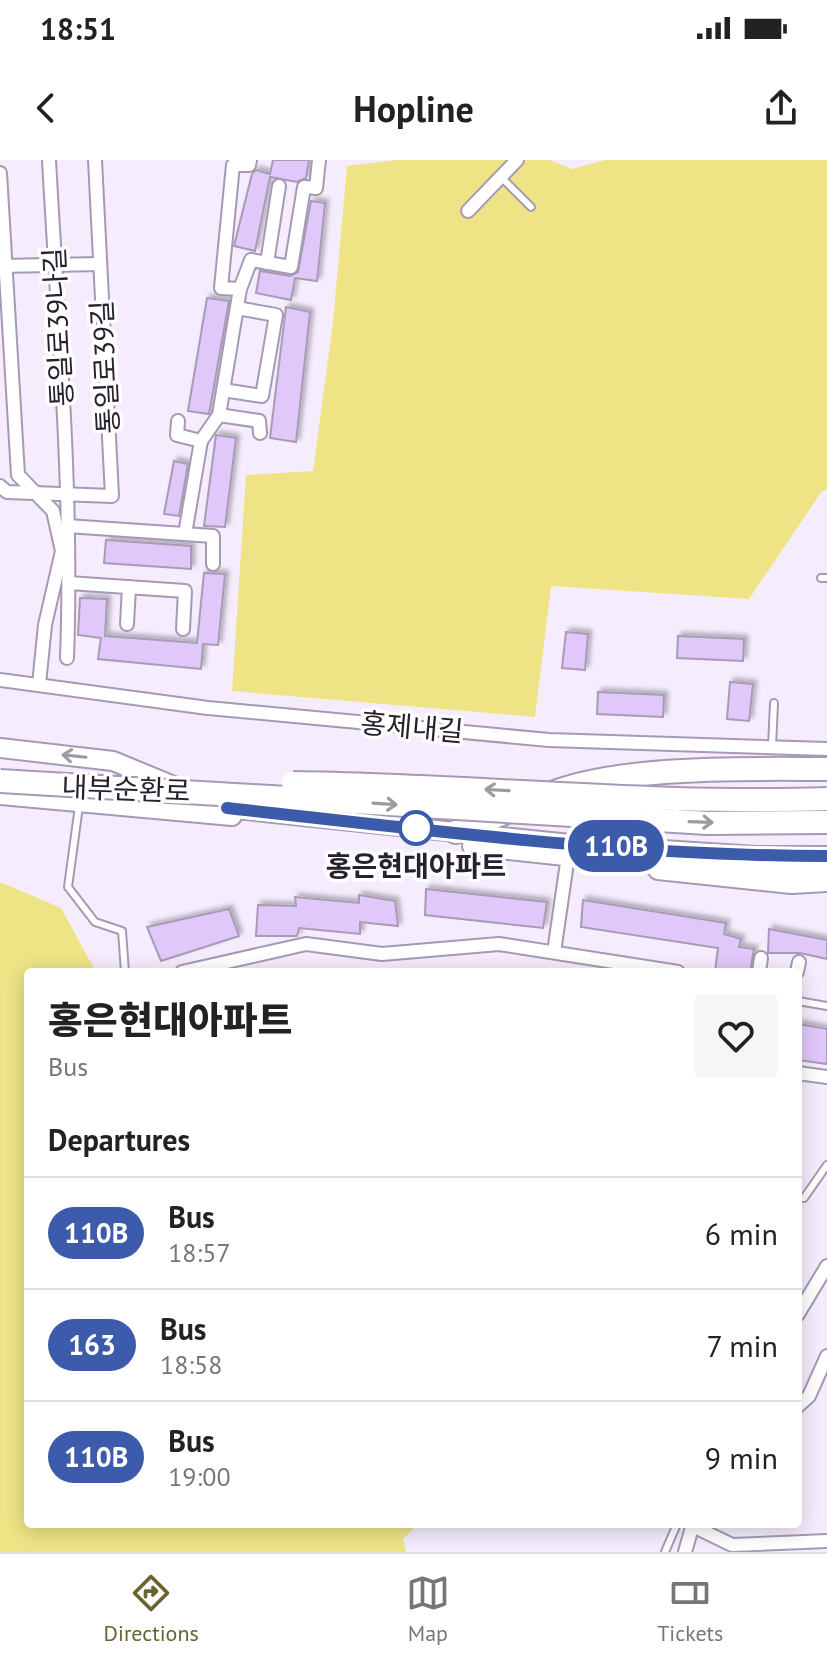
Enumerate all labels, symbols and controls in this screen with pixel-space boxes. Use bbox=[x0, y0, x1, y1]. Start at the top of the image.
text: 18:51 bbox=[40, 9, 116, 48]
text: Hopline bbox=[353, 85, 474, 132]
icon: back bbox=[24, 86, 68, 130]
icon: share bbox=[759, 86, 803, 130]
street label: 통일로39나길 bbox=[35, 247, 80, 408]
street label: 통일로39길 bbox=[83, 299, 126, 435]
street label: 홍제내길 bbox=[359, 704, 465, 749]
one-way arrow bbox=[61, 749, 88, 764]
street label: 내부순환로 bbox=[61, 768, 191, 809]
one-way arrow bbox=[484, 782, 511, 797]
one-way arrow bbox=[371, 797, 398, 812]
marker: 홍은현대아파트 bbox=[399, 811, 433, 845]
one-way arrow bbox=[687, 815, 714, 830]
line badge: 110B bbox=[560, 820, 672, 872]
text: 110B bbox=[584, 827, 648, 864]
place label: 홍은현대아파트 bbox=[326, 847, 506, 884]
button: heart bbox=[694, 994, 778, 1078]
text: 홍은현대아파트 bbox=[48, 995, 293, 1044]
text: Bus bbox=[48, 1050, 88, 1083]
text: Departures bbox=[48, 1120, 190, 1159]
text: Bus bbox=[168, 1197, 215, 1236]
text: 110B bbox=[64, 1214, 128, 1251]
text: 6 min bbox=[705, 1214, 778, 1253]
text: 18:57 bbox=[168, 1236, 231, 1269]
text: Bus bbox=[160, 1309, 207, 1348]
text: 163 bbox=[68, 1326, 116, 1363]
text: 7 min bbox=[706, 1326, 778, 1365]
text: 18:58 bbox=[160, 1348, 222, 1381]
text: Bus bbox=[168, 1421, 215, 1460]
text: 110B bbox=[64, 1438, 128, 1475]
text: 9 min bbox=[705, 1438, 778, 1477]
text: 19:00 bbox=[168, 1460, 231, 1493]
tab: Directions bbox=[104, 1571, 199, 1647]
tab: Map bbox=[406, 1571, 450, 1647]
tab: Tickets bbox=[657, 1571, 723, 1647]

